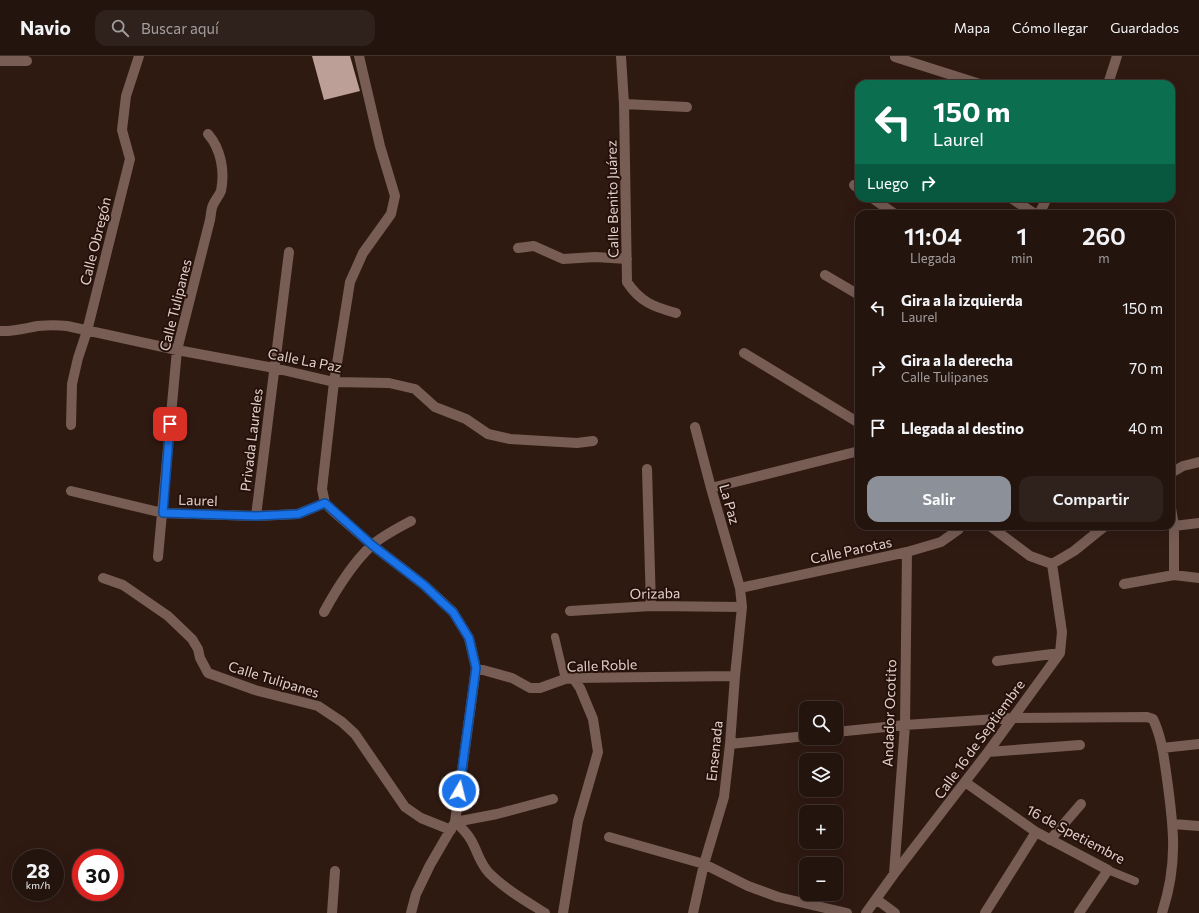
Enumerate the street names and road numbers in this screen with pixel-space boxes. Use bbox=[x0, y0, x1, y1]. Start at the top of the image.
street label: Calle Benito Juárez bbox=[602, 140, 622, 258]
street label: Calle Obregón bbox=[76, 195, 114, 287]
street label: Calle Tulipanes bbox=[155, 257, 195, 353]
street label: Calle La Paz bbox=[266, 344, 344, 376]
street label: Privada Laureles bbox=[236, 388, 266, 492]
street label: La Paz bbox=[716, 482, 744, 526]
street label: Laurel bbox=[178, 491, 218, 509]
street label: Calle Parotas bbox=[809, 533, 893, 567]
street label: Orizaba bbox=[630, 584, 680, 602]
street label: Calle Roble bbox=[566, 655, 638, 675]
street label: Calle Tulipanes bbox=[226, 657, 322, 701]
street label: Andador Ocotito bbox=[879, 659, 899, 767]
street label: Calle 16 de Septiembre bbox=[930, 676, 1028, 802]
street label: Ensenada bbox=[702, 720, 726, 782]
street label: 16 de Spetiembre bbox=[1024, 801, 1128, 867]

